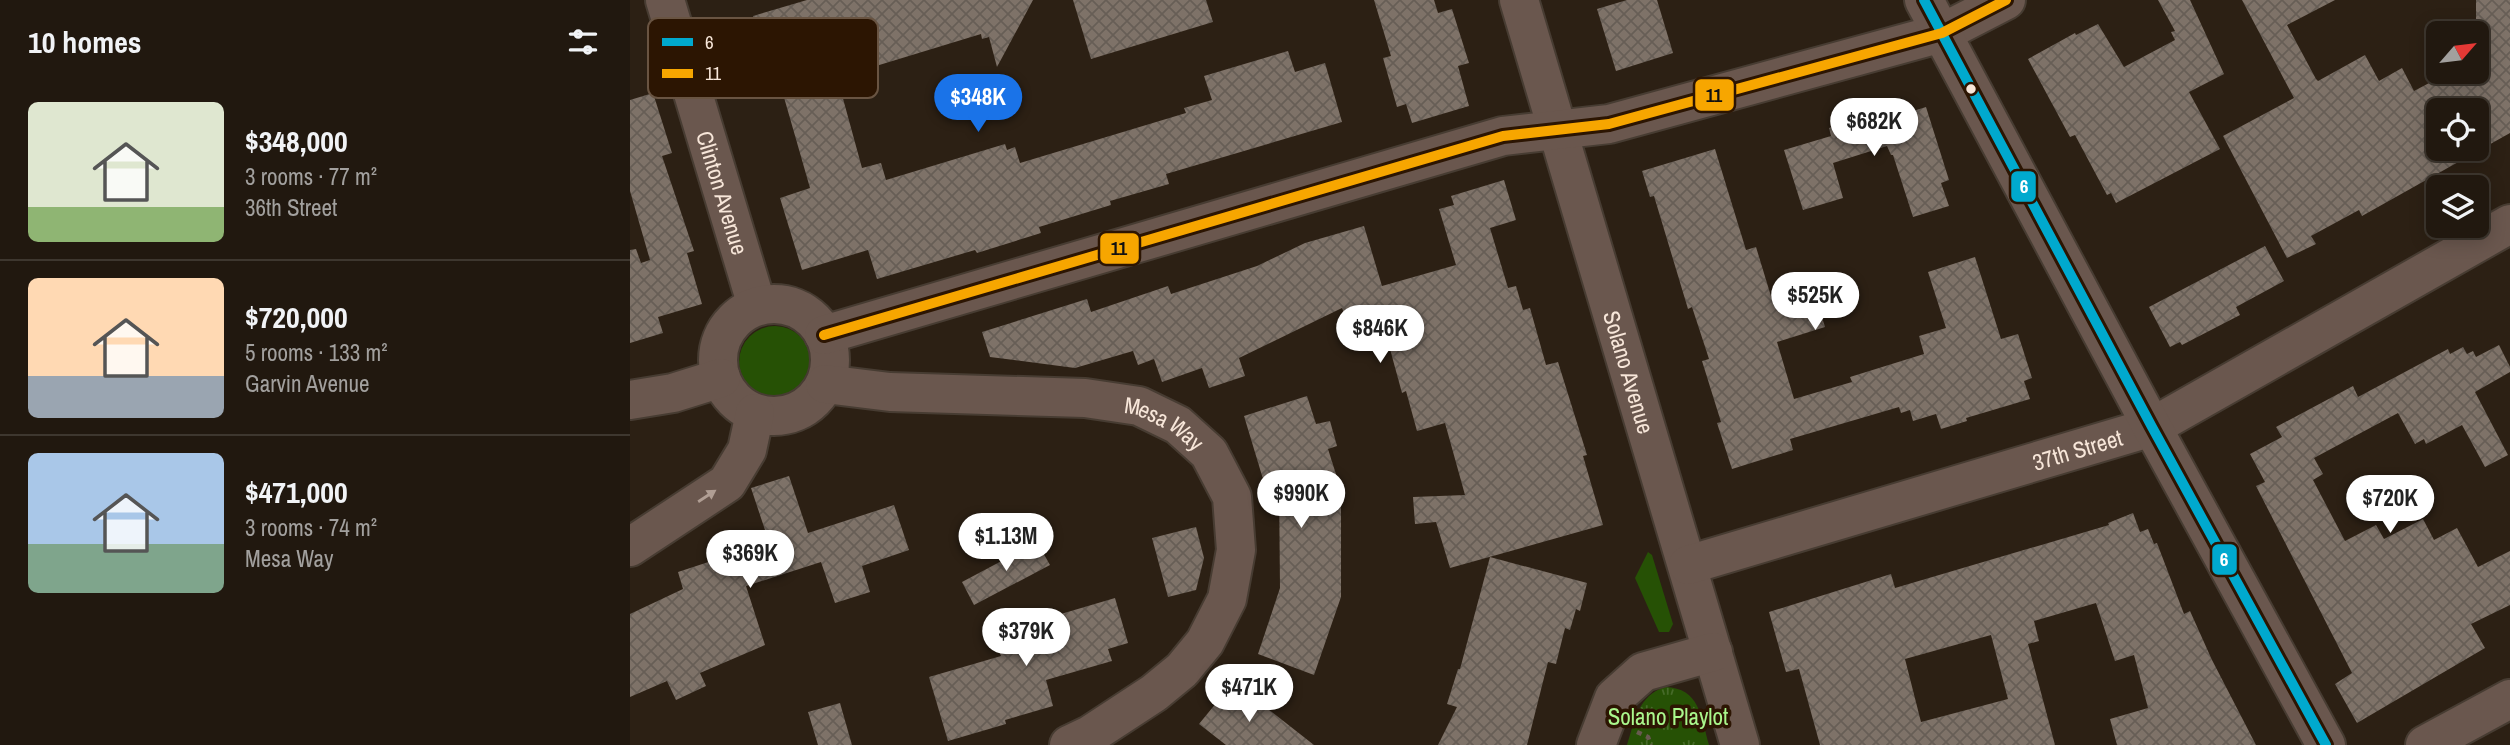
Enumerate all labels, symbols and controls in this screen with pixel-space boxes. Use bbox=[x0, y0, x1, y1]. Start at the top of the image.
legend bbox=[648, 18, 878, 98]
north arrow bbox=[2426, 21, 2488, 84]
map controls bbox=[2426, 21, 2489, 238]
text: 10 homes bbox=[28, 22, 142, 62]
icon: filters bbox=[564, 23, 602, 61]
text: 6 bbox=[705, 29, 714, 55]
text: 11 bbox=[705, 60, 722, 86]
pin: $348K bbox=[929, 74, 1027, 134]
line badge: 11 bbox=[1694, 78, 1735, 112]
text: $348K bbox=[950, 81, 1006, 112]
text: 11 bbox=[1706, 82, 1723, 108]
unlabelled marker bbox=[1964, 82, 1978, 96]
button: locate bbox=[2426, 98, 2489, 161]
pin: $682K bbox=[1825, 99, 1923, 158]
text: $682K bbox=[1846, 105, 1902, 136]
text: $348,000 bbox=[245, 121, 348, 161]
street label: Clinton Avenue bbox=[690, 127, 756, 258]
icon: home bbox=[84, 130, 168, 214]
text: 3 rooms · 77 m² bbox=[245, 161, 377, 192]
line badge: 6 bbox=[2010, 170, 2037, 203]
text: 6 bbox=[2020, 173, 2029, 199]
button: layers bbox=[2426, 175, 2489, 238]
text: 36th Street bbox=[245, 192, 337, 223]
line badge: 11 bbox=[1099, 232, 1140, 265]
text: 11 bbox=[1111, 235, 1128, 261]
pin: $525K bbox=[1766, 272, 1864, 332]
text: $525K bbox=[1787, 279, 1843, 310]
text: $720,000 bbox=[245, 297, 348, 337]
icon: home bbox=[84, 306, 168, 390]
pin: $846K bbox=[1331, 306, 1429, 365]
street label: Solano Avenue bbox=[1596, 307, 1662, 437]
text: $846K bbox=[1352, 312, 1408, 343]
text: 5 rooms · 133 m² bbox=[245, 337, 388, 368]
text: Garvin Avenue bbox=[245, 368, 369, 399]
street label: Mesa Way bbox=[1122, 389, 1212, 457]
street label: 37th Street bbox=[2028, 421, 2126, 477]
pin: $990K bbox=[1252, 470, 1350, 530]
text: $471,000 bbox=[245, 472, 348, 512]
pin: $720K bbox=[2341, 476, 2439, 535]
text: $990K bbox=[1273, 477, 1329, 508]
icon: home bbox=[84, 481, 168, 565]
text: $720K bbox=[2362, 482, 2418, 513]
one-way arrow bbox=[698, 490, 717, 503]
text: 3 rooms · 74 m² bbox=[245, 512, 377, 543]
pin: $1.13M bbox=[949, 514, 1063, 573]
text: $1.13M bbox=[975, 520, 1037, 551]
pin: $369K bbox=[701, 530, 799, 590]
text: $369K bbox=[722, 537, 778, 568]
text: Mesa Way bbox=[245, 543, 333, 574]
line badge: 6 bbox=[2211, 543, 2238, 576]
text: 6 bbox=[2220, 546, 2229, 572]
pin: $379K bbox=[977, 608, 1075, 668]
text: $379K bbox=[998, 615, 1054, 646]
pin: $471K bbox=[1200, 664, 1298, 724]
text: $471K bbox=[1221, 671, 1277, 702]
park label: Solano Playlot bbox=[1608, 701, 1728, 732]

